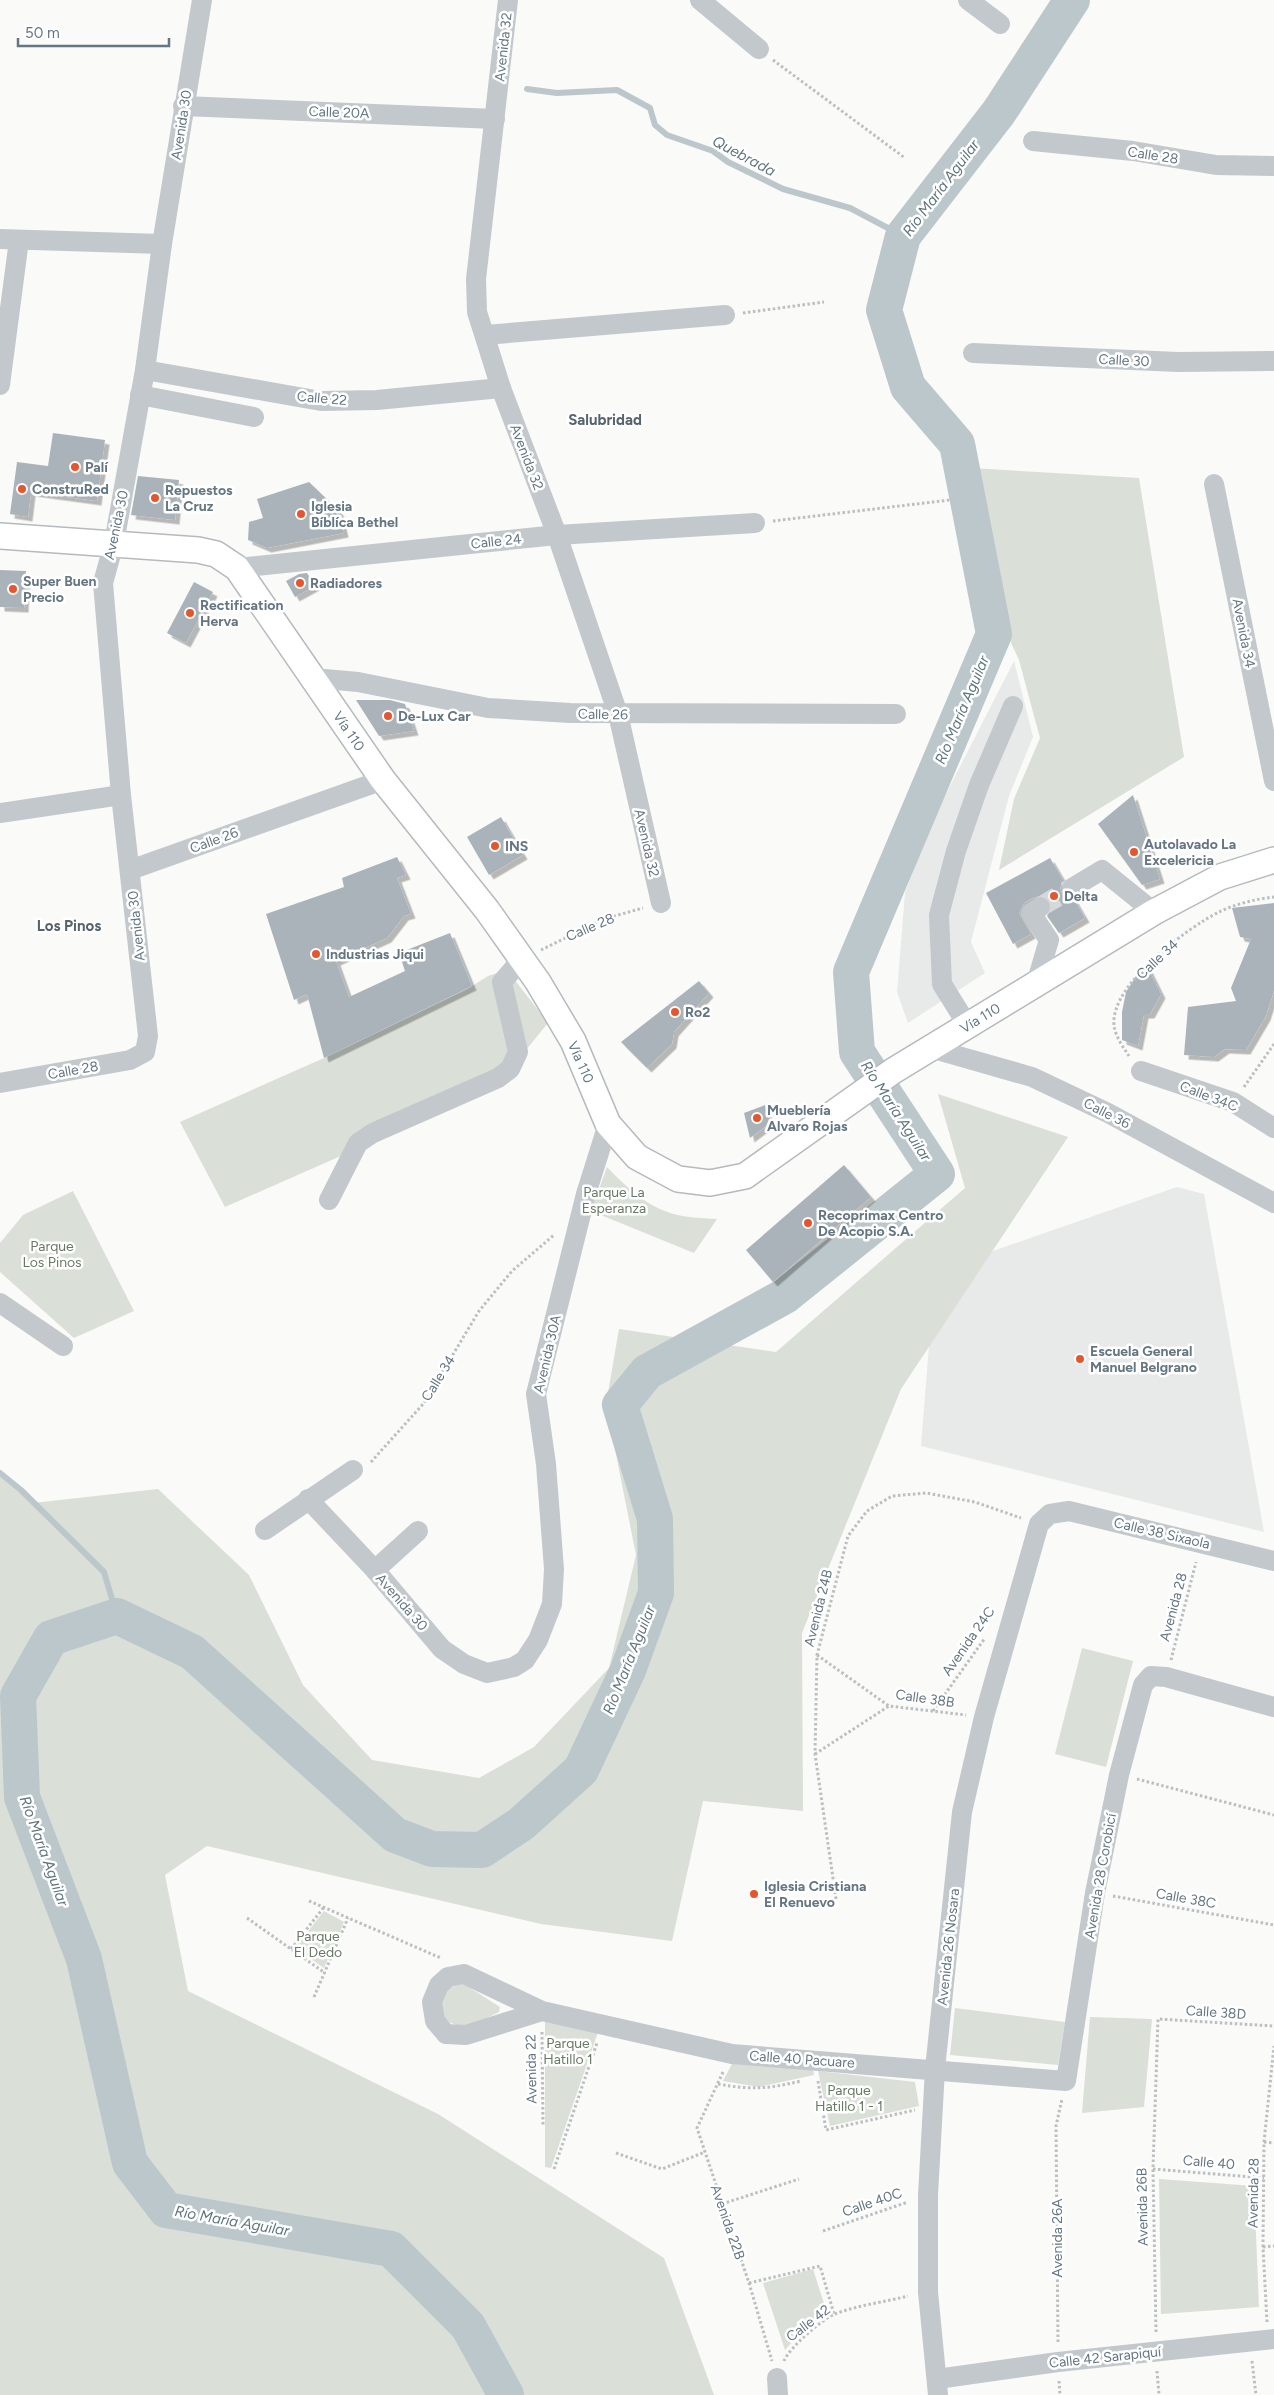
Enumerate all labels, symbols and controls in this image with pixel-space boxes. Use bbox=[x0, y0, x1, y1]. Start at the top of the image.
street label: Avenida 32 bbox=[491, 12, 516, 82]
scale bar bbox=[18, 15, 169, 47]
text: 50 m bbox=[25, 24, 60, 42]
street label: Avenida 30 bbox=[168, 89, 195, 161]
street label: Calle 20A bbox=[308, 103, 370, 122]
water label: Quebrada bbox=[709, 132, 779, 180]
water label: Río María Aguilar bbox=[899, 136, 984, 240]
street label: Calle 28 bbox=[1126, 143, 1179, 168]
street label: Calle 30 bbox=[1098, 351, 1150, 370]
street label: Calle 22 bbox=[296, 388, 348, 409]
district label: Salubridad bbox=[568, 411, 642, 429]
street label: Avenida 32 bbox=[506, 422, 547, 493]
place label: Palí bbox=[85, 459, 109, 476]
marker: Palí bbox=[69, 461, 81, 473]
place label: ConstruRed bbox=[32, 481, 109, 498]
place label: Repuestos La Cruz bbox=[165, 482, 233, 515]
marker: ConstruRed bbox=[16, 483, 28, 495]
street label: Avenida 30 bbox=[101, 489, 132, 561]
marker: Repuestos La Cruz bbox=[149, 492, 161, 504]
place label: Iglesia Bíblíca Bethel bbox=[311, 498, 398, 531]
marker: Iglesia Bíblíca Bethel bbox=[295, 508, 307, 520]
street label: Calle 24 bbox=[470, 530, 523, 553]
place label: Super Buen Precio bbox=[23, 573, 97, 606]
place label: Radiadores bbox=[310, 575, 382, 592]
marker: Radiadores bbox=[294, 577, 306, 589]
marker: Super Buen Precio bbox=[7, 583, 19, 595]
place label: Rectification Herva bbox=[200, 597, 283, 630]
street label: Avenida 34 bbox=[1228, 597, 1259, 669]
marker: Rectification Herva bbox=[184, 607, 196, 619]
water label: Río María Aguilar bbox=[931, 652, 993, 767]
street label: Calle 26 bbox=[578, 706, 628, 723]
street label: Vía 110 bbox=[329, 708, 368, 754]
place label: De-Lux Car bbox=[398, 708, 471, 725]
marker: De-Lux Car bbox=[382, 710, 394, 722]
street label: Avenida 32 bbox=[630, 807, 663, 879]
street label: Calle 26 bbox=[188, 824, 241, 857]
place label: Autolavado La Excelericia bbox=[1144, 836, 1236, 869]
place label: INS bbox=[505, 838, 528, 855]
marker: INS bbox=[489, 840, 501, 852]
marker: Autolavado La Excelericia bbox=[1128, 846, 1140, 858]
place label: Delta bbox=[1064, 888, 1098, 905]
street label: Avenida 30 bbox=[124, 890, 149, 962]
marker: Delta bbox=[1048, 890, 1060, 902]
street label: Calle 28 bbox=[563, 910, 617, 945]
district label: Los Pinos bbox=[37, 917, 101, 935]
street label: Calle 34 bbox=[1133, 936, 1182, 983]
place label: Industrias Jiqui bbox=[326, 946, 424, 963]
marker: Industrias Jiqui bbox=[310, 948, 322, 960]
street label: Vía 110 bbox=[957, 1000, 1004, 1037]
place label: Ro2 bbox=[685, 1004, 710, 1021]
marker: Ro2 bbox=[669, 1006, 681, 1018]
street label: Vía 110 bbox=[564, 1039, 597, 1086]
water label: Río María Aguilar bbox=[857, 1057, 936, 1165]
street label: Calle 28 bbox=[47, 1058, 100, 1083]
street label: Calle 34C bbox=[1177, 1078, 1240, 1115]
street label: Calle 36 bbox=[1081, 1095, 1133, 1132]
place label: Mueblería Alvaro Rojas bbox=[767, 1102, 848, 1135]
marker: Mueblería Alvaro Rojas bbox=[751, 1112, 763, 1124]
park label: Parque La Esperanza bbox=[582, 1184, 646, 1217]
place label: Recoprimax Centro De Acopio S.A. bbox=[818, 1207, 943, 1240]
marker: Recoprimax Centro De Acopio S.A. bbox=[802, 1217, 814, 1229]
park label: Parque Los Pinos bbox=[22, 1238, 82, 1271]
street label: Avenida 30A bbox=[530, 1313, 565, 1395]
place label: Escuela General Manuel Belgrano bbox=[1090, 1343, 1197, 1376]
street label: Calle 34 bbox=[418, 1352, 459, 1404]
marker: Escuela General Manuel Belgrano bbox=[1074, 1353, 1086, 1365]
street label: Calle 38 Sixaola bbox=[1112, 1514, 1212, 1553]
street label: Avenida 24B bbox=[801, 1568, 836, 1649]
street label: Avenida 30 bbox=[372, 1570, 431, 1635]
street label: Avenida 28 bbox=[1156, 1571, 1191, 1643]
water label: Río María Aguilar bbox=[599, 1602, 659, 1717]
street label: Avenida 24C bbox=[938, 1603, 998, 1679]
street label: Calle 38B bbox=[894, 1686, 955, 1711]
water label: Río María Aguilar bbox=[16, 1793, 73, 1909]
street label: Avenida 28 Corobicí bbox=[1081, 1811, 1120, 1940]
place label: Iglesia Cristiana El Renuevo bbox=[764, 1878, 866, 1911]
street label: Calle 38C bbox=[1154, 1885, 1217, 1912]
marker: Iglesia Cristiana El Renuevo bbox=[748, 1888, 760, 1900]
street label: Avenida 26 Nosara bbox=[934, 1888, 963, 2006]
park label: Parque El Dedo bbox=[294, 1928, 342, 1961]
street label: Calle 38D bbox=[1185, 2002, 1247, 2023]
street label: Avenida 22 bbox=[522, 2034, 541, 2104]
park label: Parque Hatillo 1 bbox=[543, 2035, 593, 2068]
street label: Calle 40 Pacuare bbox=[749, 2047, 856, 2072]
park label: Parque Hatillo 1 - 1 bbox=[815, 2082, 883, 2115]
street label: Calle 40 bbox=[1182, 2152, 1236, 2173]
street label: Avenida 28 bbox=[1244, 2158, 1263, 2228]
street label: Avenida 26B bbox=[1133, 2168, 1152, 2246]
street label: Avenida 22B bbox=[707, 2182, 748, 2262]
street label: Calle 40C bbox=[840, 2184, 904, 2221]
street label: Avenida 26A bbox=[1049, 2198, 1066, 2278]
water label: Río María Aguilar bbox=[173, 2202, 292, 2240]
street label: Calle 42 bbox=[783, 2301, 834, 2346]
street label: Calle 42 Sarapiquí bbox=[1048, 2343, 1163, 2372]

